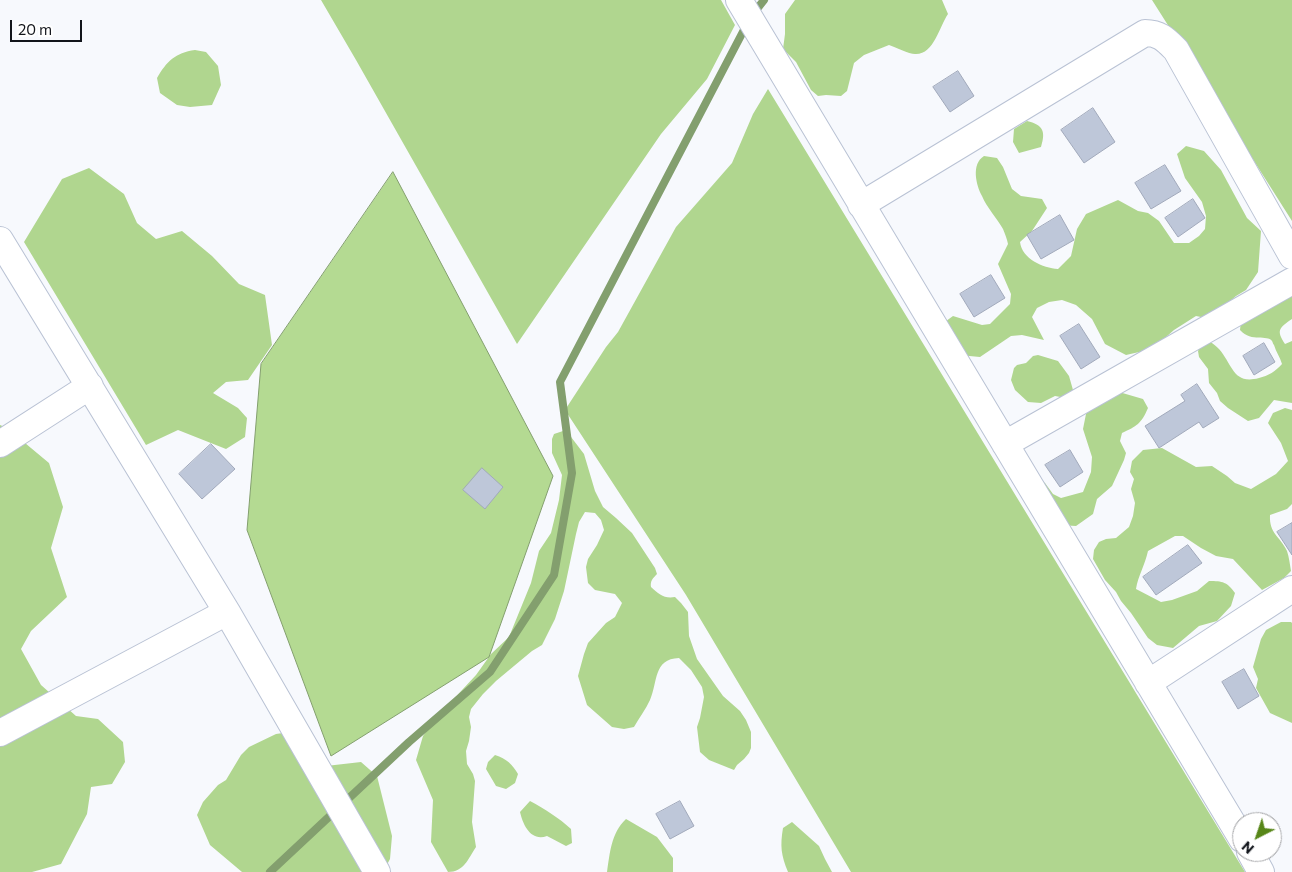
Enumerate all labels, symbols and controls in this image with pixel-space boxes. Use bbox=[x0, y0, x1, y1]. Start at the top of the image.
scale bar bbox=[12, 10, 85, 42]
text: 20 m bbox=[18, 20, 52, 38]
north arrow bbox=[1232, 812, 1282, 862]
text: N bbox=[1238, 838, 1257, 858]

